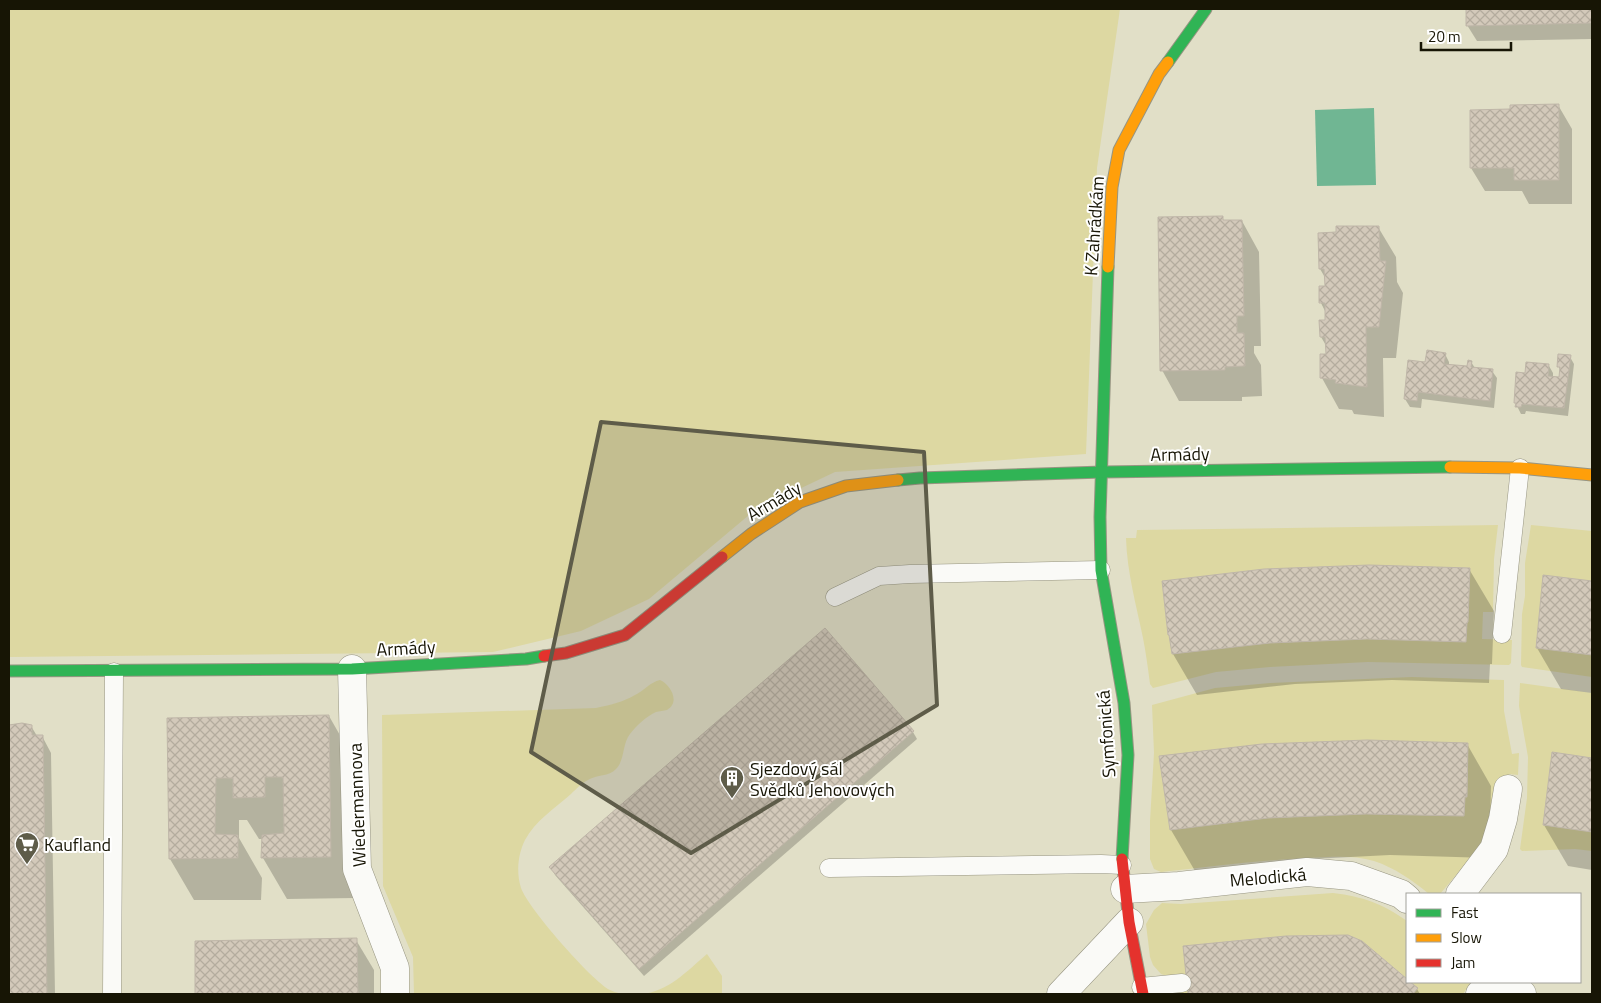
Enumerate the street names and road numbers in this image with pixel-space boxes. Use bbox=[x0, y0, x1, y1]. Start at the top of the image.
street label: K Zahrádkám bbox=[1077, 175, 1111, 277]
street label: Armády bbox=[1150, 440, 1210, 468]
street label: Armády bbox=[742, 474, 807, 528]
street label: Armády bbox=[376, 633, 437, 663]
street label: Symfonická bbox=[1089, 689, 1123, 779]
street label: Wiedermannova bbox=[341, 743, 373, 867]
street label: Melodická bbox=[1229, 860, 1307, 894]

